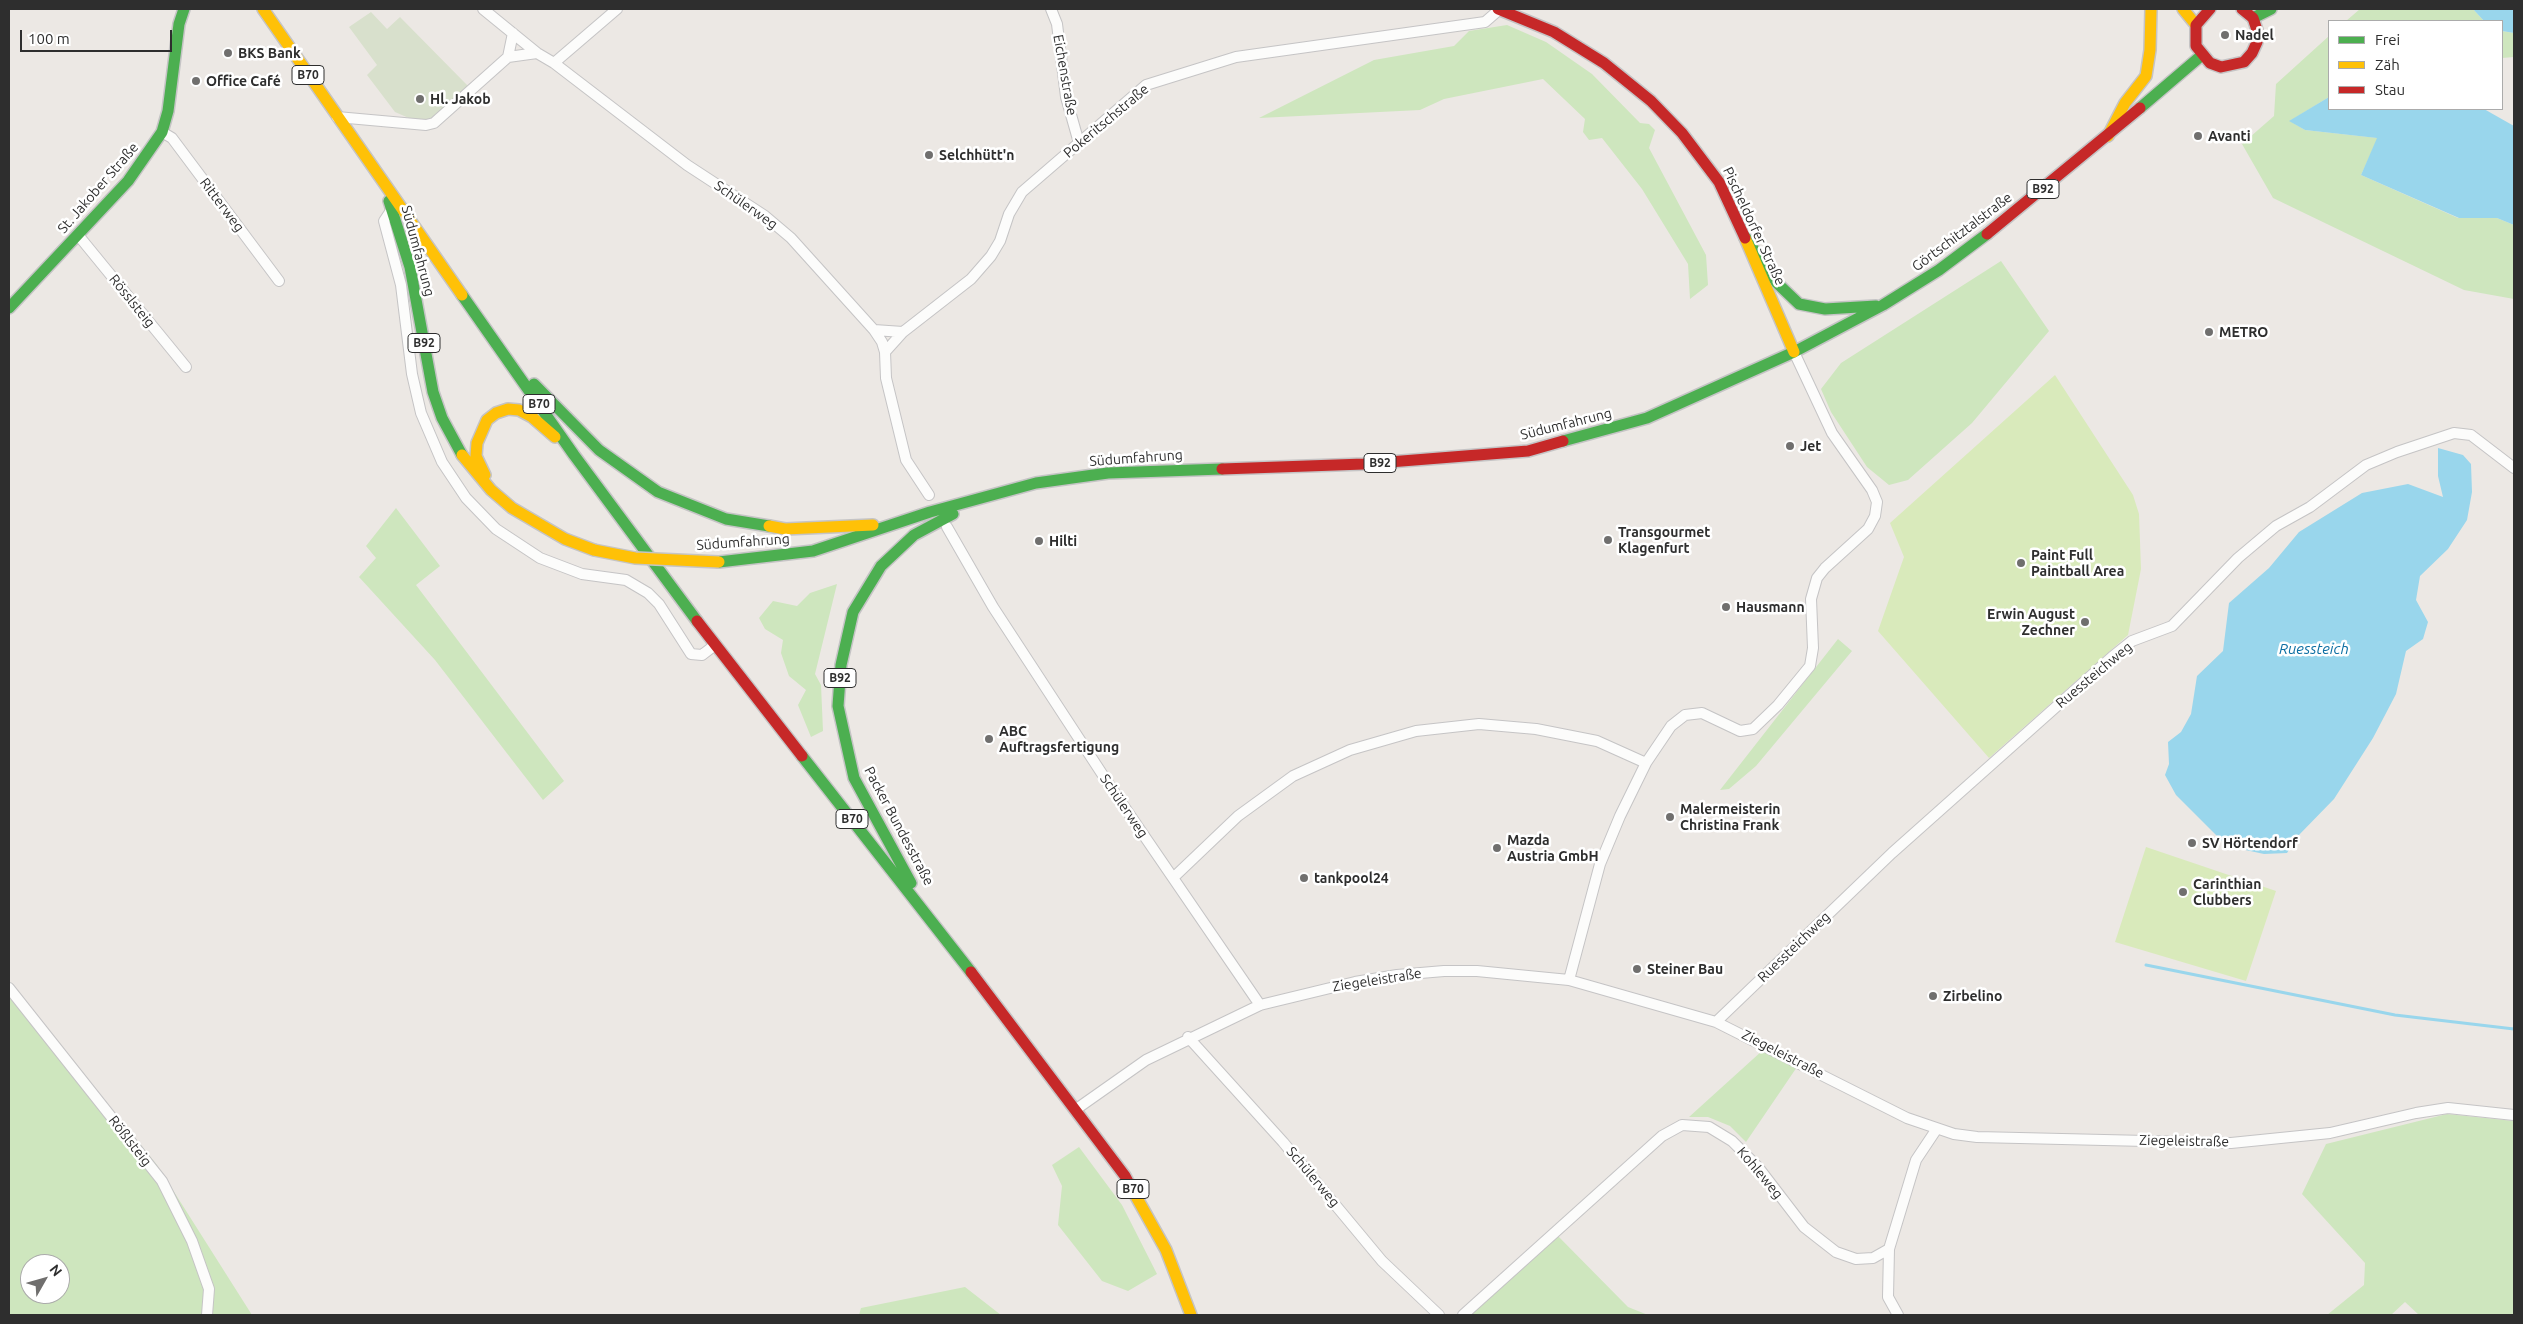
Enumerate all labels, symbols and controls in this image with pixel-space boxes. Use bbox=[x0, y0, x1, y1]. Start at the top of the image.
scale bar bbox=[22, 20, 175, 52]
legend bbox=[2328, 20, 2503, 110]
place label: Nadel bbox=[2235, 27, 2274, 43]
marker: Nadel bbox=[2219, 29, 2231, 41]
text: 100 m bbox=[28, 30, 70, 47]
text: Frei bbox=[2375, 31, 2400, 48]
street label: Eichenstraße bbox=[1050, 33, 1080, 117]
place label: BKS Bank bbox=[238, 45, 301, 61]
marker: BKS Bank bbox=[222, 47, 234, 59]
text: Zäh bbox=[2375, 56, 2400, 73]
road number: B70 bbox=[292, 66, 324, 84]
place label: Office Café bbox=[206, 73, 281, 89]
marker: Office Café bbox=[190, 75, 202, 87]
street label: Pokeritschstraße bbox=[1060, 80, 1152, 162]
text: Stau bbox=[2375, 81, 2405, 98]
place label: Hl. Jakob bbox=[430, 91, 491, 107]
marker: Hl. Jakob bbox=[414, 93, 426, 105]
place label: Avanti bbox=[2208, 128, 2251, 144]
marker: Avanti bbox=[2192, 130, 2204, 142]
street label: St. Jakober Straße bbox=[54, 139, 142, 237]
place label: Selchhütt'n bbox=[939, 147, 1014, 163]
marker: Selchhütt'n bbox=[923, 149, 935, 161]
street label: Pischeldorfer Straße bbox=[1719, 164, 1789, 288]
street label: Ritterweg bbox=[196, 175, 248, 235]
street label: Schülerweg bbox=[711, 177, 781, 233]
road number: B92 bbox=[2027, 180, 2059, 198]
street label: Görtschitztalstraße bbox=[1909, 189, 2015, 275]
street label: Südumfahrung bbox=[398, 204, 438, 298]
street label: Rösslsteig bbox=[106, 271, 158, 331]
place label: METRO bbox=[2219, 324, 2268, 340]
marker: METRO bbox=[2203, 326, 2215, 338]
road number: B92 bbox=[408, 333, 440, 352]
road number: B70 bbox=[523, 394, 555, 414]
street label: Südumfahrung bbox=[1519, 405, 1613, 443]
place label: Jet bbox=[1800, 438, 1821, 454]
marker: Jet bbox=[1784, 440, 1796, 452]
street label: Südumfahrung bbox=[1089, 446, 1183, 470]
road number: B92 bbox=[1364, 453, 1396, 472]
place label: Transgourmet Klagenfurt bbox=[1618, 524, 1710, 556]
street label: Südumfahrung bbox=[696, 530, 790, 554]
place label: Hilti bbox=[1049, 533, 1077, 549]
marker: Transgourmet Klagenfurt bbox=[1602, 534, 1614, 546]
marker: Hilti bbox=[1033, 535, 1045, 547]
place label: Paint Full Paintball Area bbox=[2031, 547, 2124, 580]
marker: Paint Full Paintball Area bbox=[2015, 557, 2027, 569]
place label: Hausmann bbox=[1736, 599, 1805, 615]
marker: Hausmann bbox=[1720, 601, 1732, 613]
place label: Erwin August Zechner bbox=[1987, 606, 2075, 638]
marker: Erwin August Zechner bbox=[2079, 616, 2091, 628]
street label: Ruessteichweg bbox=[2052, 638, 2136, 712]
water label: Ruessteich bbox=[2279, 640, 2349, 658]
road number: B92 bbox=[824, 668, 856, 688]
place label: ABC Auftragsfertigung bbox=[999, 723, 1119, 756]
marker: ABC Auftragsfertigung bbox=[983, 733, 995, 745]
street label: Packer Bundesstraße bbox=[861, 764, 937, 888]
street label: Schülerweg bbox=[1097, 771, 1151, 841]
place label: Malermeisterin Christina Frank bbox=[1680, 801, 1780, 834]
road number: B70 bbox=[836, 810, 868, 829]
marker: Malermeisterin Christina Frank bbox=[1664, 811, 1676, 823]
place label: Mazda Austria GmbH bbox=[1507, 832, 1599, 864]
place label: SV Hörtendorf bbox=[2202, 835, 2298, 851]
marker: SV Hörtendorf bbox=[2186, 837, 2198, 849]
marker: Mazda Austria GmbH bbox=[1491, 842, 1503, 854]
place label: tankpool24 bbox=[1314, 870, 1389, 886]
marker: tankpool24 bbox=[1298, 872, 1310, 884]
place label: Carinthian Clubbers bbox=[2193, 876, 2261, 909]
marker: Carinthian Clubbers bbox=[2177, 886, 2189, 898]
street label: Ruessteichweg bbox=[1754, 908, 1834, 986]
place label: Steiner Bau bbox=[1647, 961, 1723, 977]
marker: Steiner Bau bbox=[1631, 963, 1643, 975]
street label: Ziegeleistraße bbox=[1331, 965, 1423, 995]
place label: Zirbelino bbox=[1943, 988, 2002, 1004]
marker: Zirbelino bbox=[1927, 990, 1939, 1002]
street label: Ziegeleistraße bbox=[1739, 1026, 1827, 1082]
street label: Rößlsteig bbox=[105, 1112, 155, 1170]
street label: Ziegeleistraße bbox=[2139, 1132, 2229, 1150]
street label: Schülerweg bbox=[1283, 1143, 1343, 1211]
street label: Kohleweg bbox=[1733, 1144, 1787, 1202]
road number: B70 bbox=[1117, 1180, 1149, 1198]
north arrow bbox=[20, 1254, 70, 1304]
text: N bbox=[47, 1261, 66, 1279]

